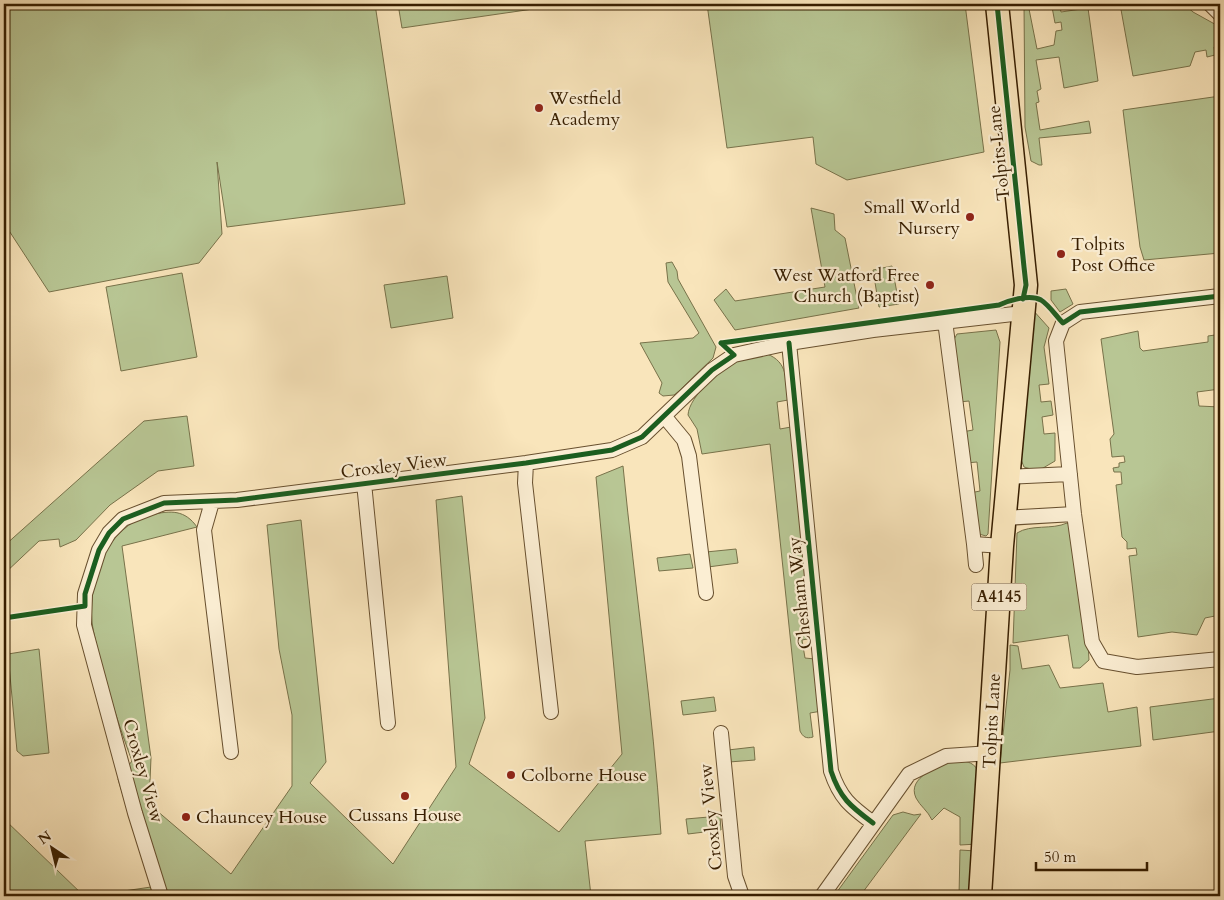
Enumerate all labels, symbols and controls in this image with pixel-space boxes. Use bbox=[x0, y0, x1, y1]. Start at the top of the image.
place label: Westfield Academy bbox=[548, 86, 622, 132]
marker: Westfield Academy bbox=[533, 102, 545, 114]
street label: Tolpits Lane bbox=[982, 104, 1016, 202]
place label: Small World Nursery bbox=[864, 195, 960, 241]
marker: Small World Nursery bbox=[964, 211, 976, 223]
place label: Tolpits Post Office bbox=[1071, 232, 1155, 278]
marker: Tolpits Post Office bbox=[1055, 248, 1067, 260]
place label: West Watford Free Church (Baptist) bbox=[772, 263, 920, 309]
marker: West Watford Free Church (Baptist) bbox=[924, 279, 936, 291]
street label: Croxley View bbox=[339, 447, 449, 485]
street label: Chesham Way bbox=[782, 535, 818, 650]
road number: A4145 bbox=[972, 584, 1026, 610]
street label: Tolpits Lane bbox=[977, 673, 1007, 769]
street label: Croxley View bbox=[116, 716, 170, 826]
street label: Croxley View bbox=[693, 762, 729, 872]
place label: Colborne House bbox=[521, 763, 647, 788]
marker: Colborne House bbox=[505, 769, 517, 781]
marker: Cussans House bbox=[399, 790, 411, 802]
place label: Cussans House bbox=[348, 803, 462, 828]
place label: Chauncey House bbox=[196, 805, 327, 830]
marker: Chauncey House bbox=[180, 811, 192, 823]
north arrow bbox=[28, 822, 78, 872]
text: N bbox=[34, 826, 55, 849]
scale bar bbox=[1036, 840, 1148, 872]
text: 50 m bbox=[1044, 847, 1076, 867]

